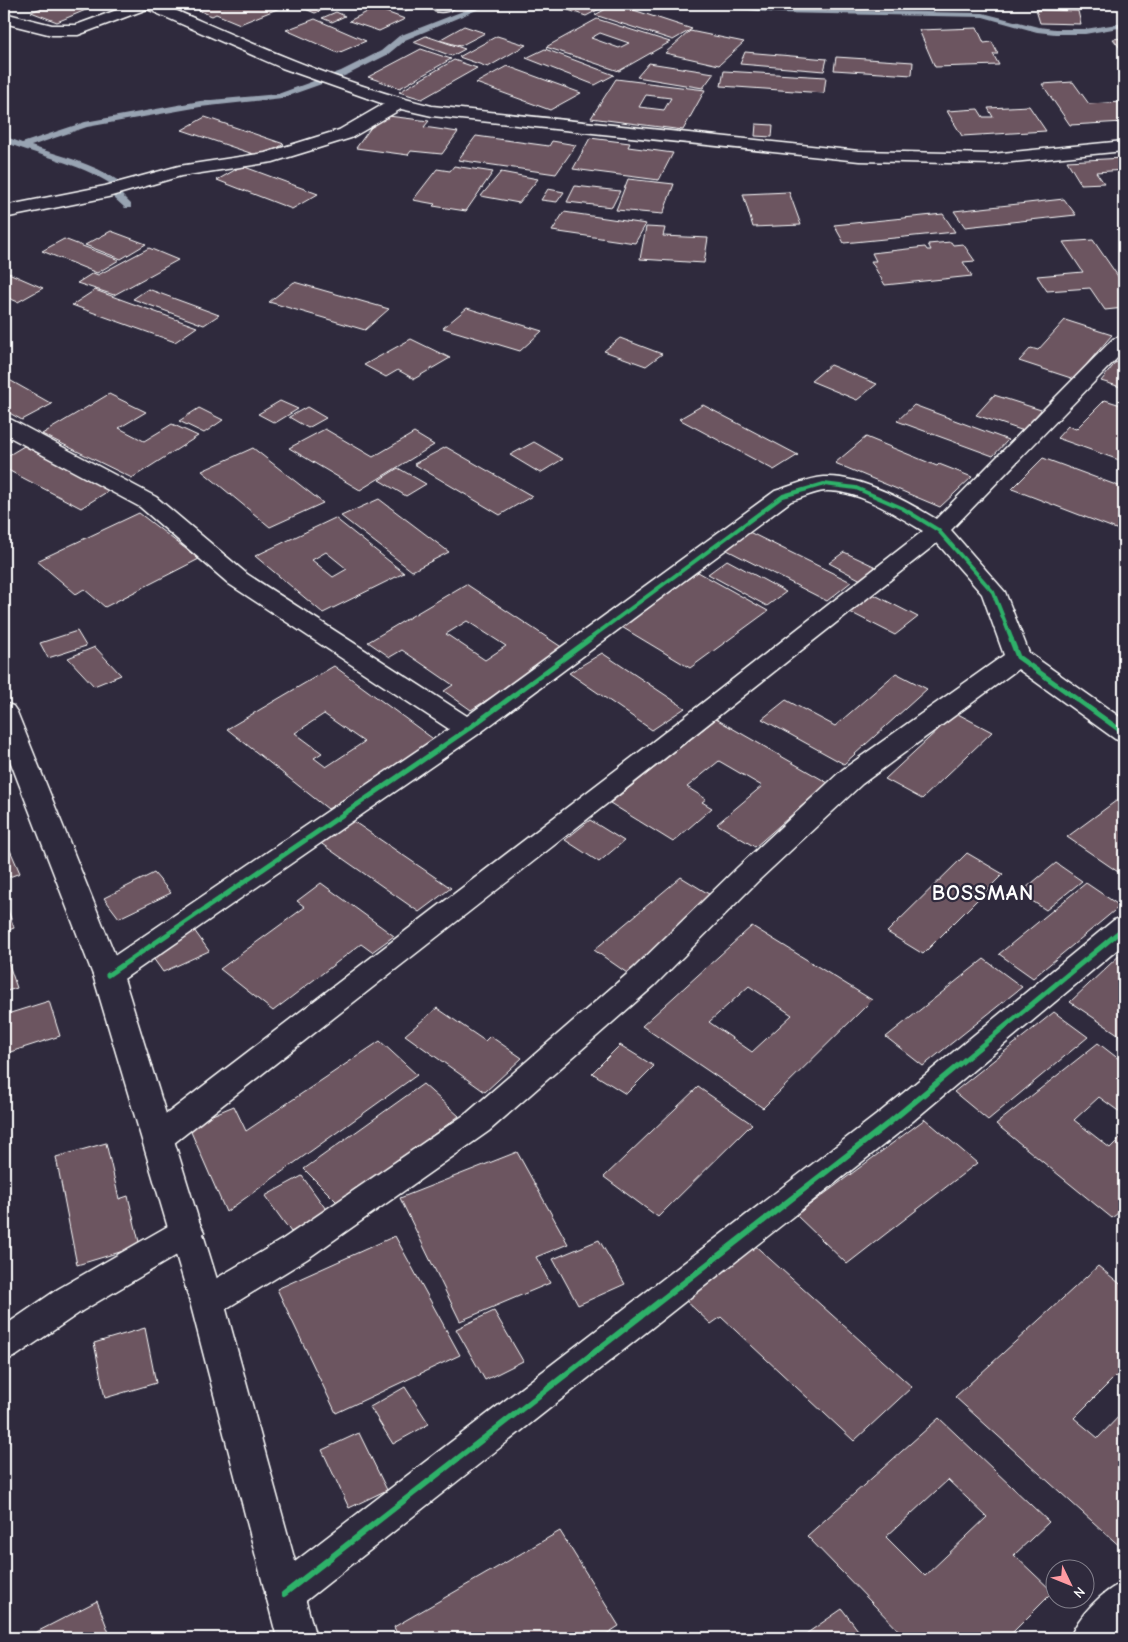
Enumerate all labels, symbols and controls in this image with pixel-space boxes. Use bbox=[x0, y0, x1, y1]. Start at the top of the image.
district label: BOSSMAN bbox=[932, 880, 1034, 906]
north arrow bbox=[1046, 1560, 1096, 1610]
text: N bbox=[1070, 1583, 1088, 1602]

